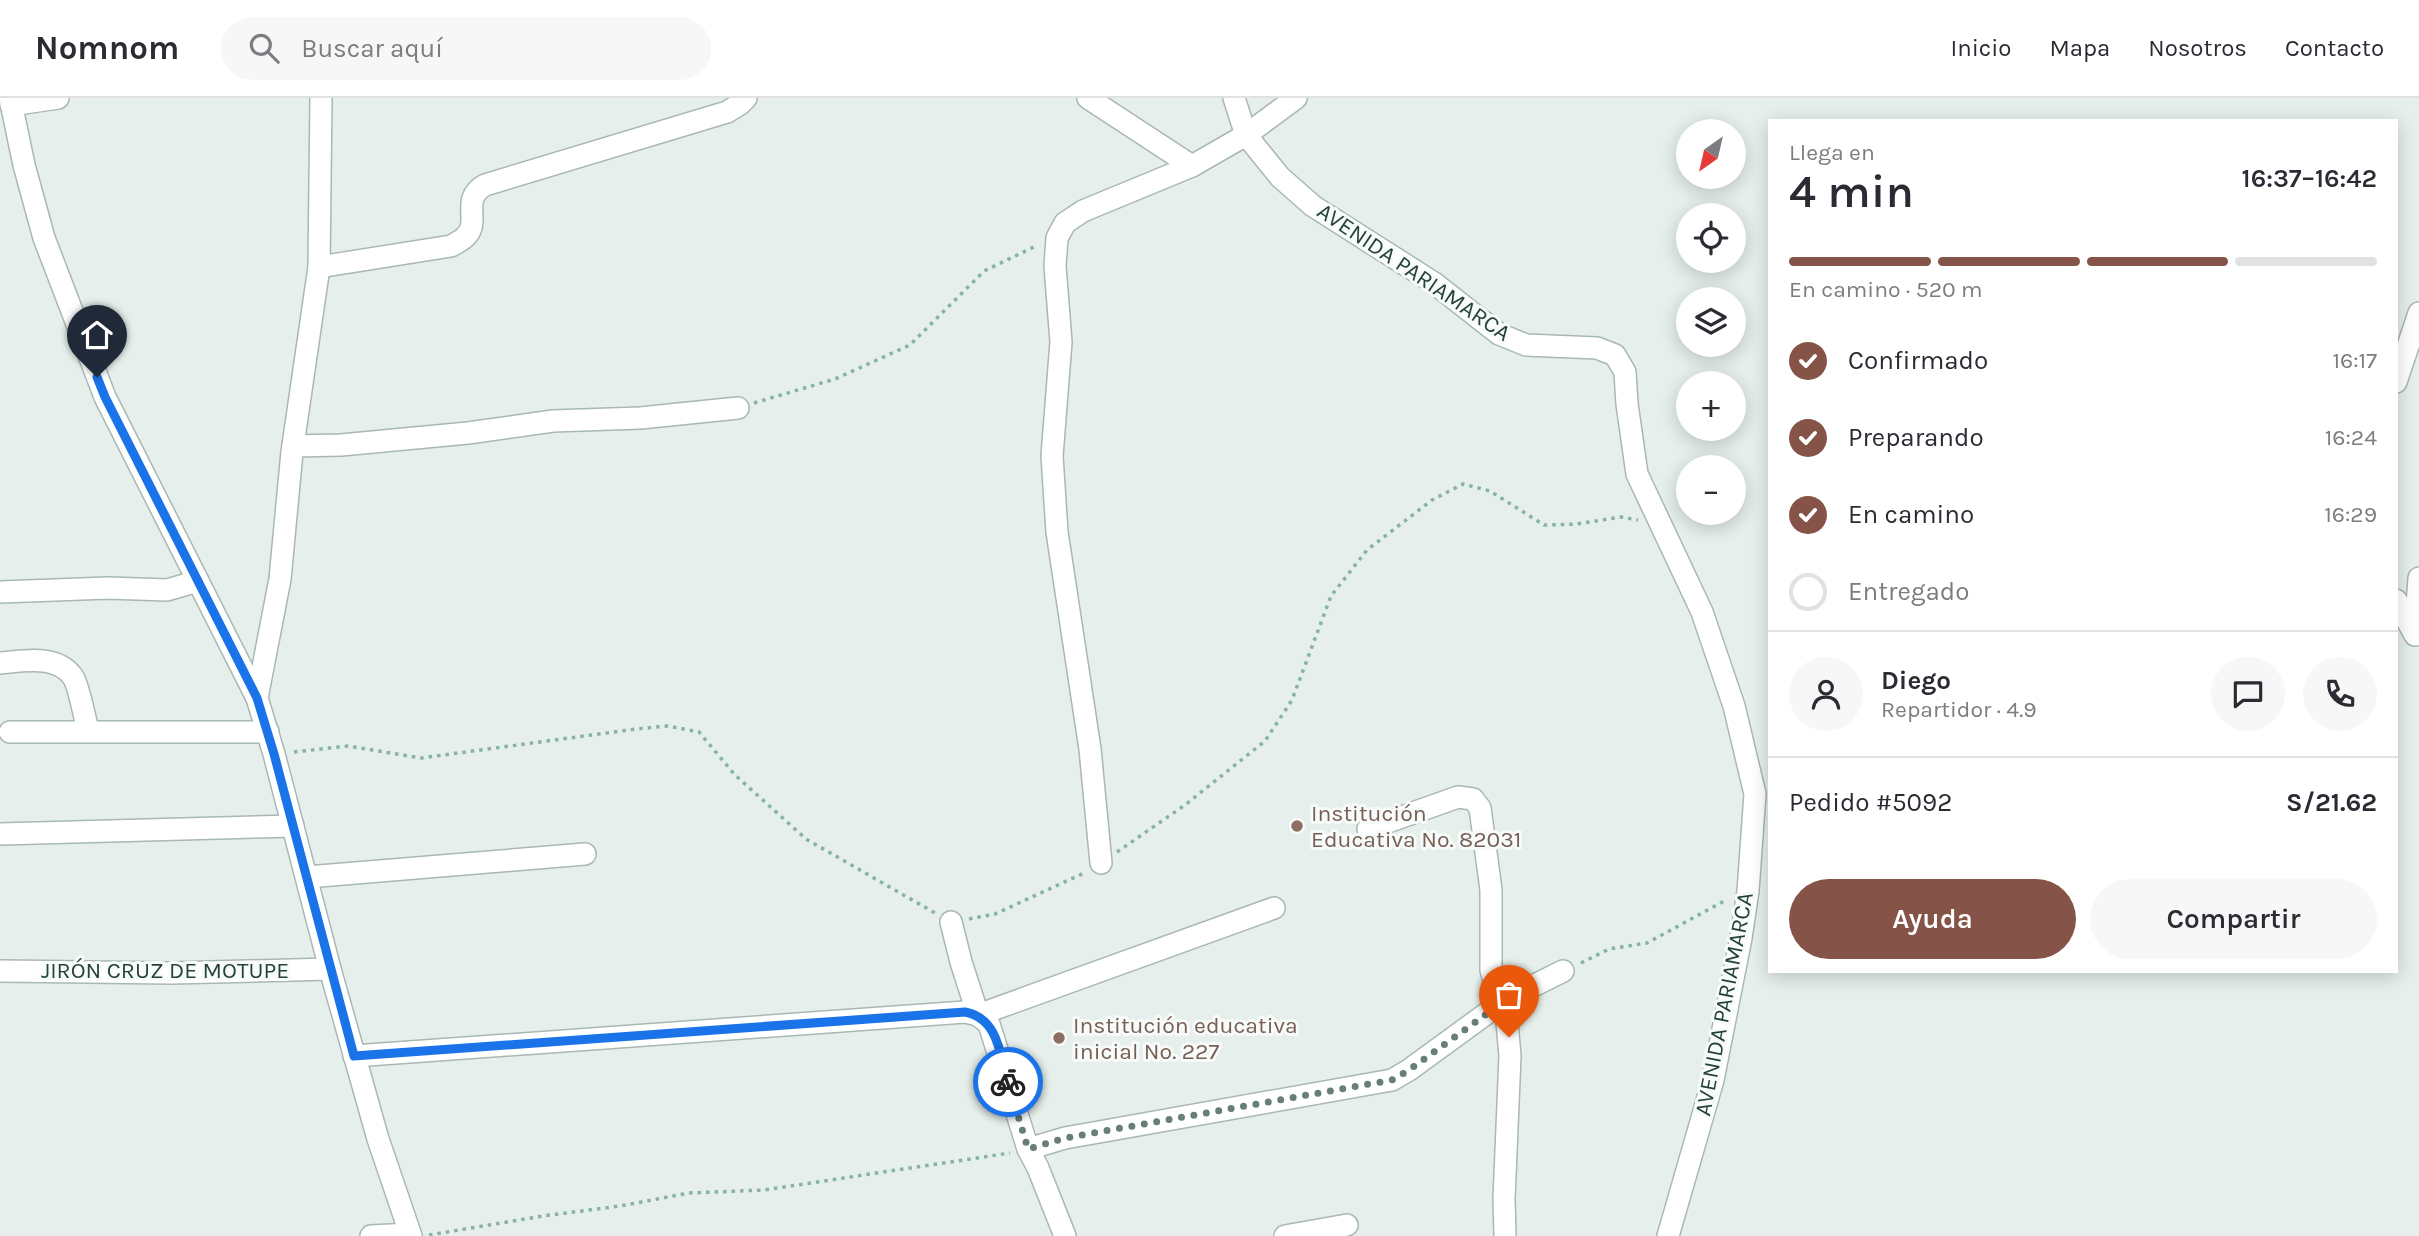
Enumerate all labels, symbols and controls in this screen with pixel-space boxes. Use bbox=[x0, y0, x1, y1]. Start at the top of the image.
search box bbox=[221, 17, 711, 80]
text: Nomnom bbox=[35, 29, 179, 67]
icon: search bbox=[245, 29, 283, 67]
text: Buscar aquí bbox=[301, 33, 443, 64]
text: Inicio bbox=[1950, 34, 2011, 62]
text: Mapa bbox=[2049, 34, 2110, 62]
text: Nosotros bbox=[2148, 34, 2247, 62]
text: Contacto bbox=[2285, 34, 2384, 62]
north arrow bbox=[1676, 119, 1746, 189]
map controls bbox=[1676, 119, 1746, 525]
text: Llega en bbox=[1789, 139, 1875, 166]
text: 16:37–16:42 bbox=[2242, 163, 2377, 194]
text: 4 min bbox=[1789, 165, 1914, 219]
street label: AVENIDA PARIAMARCA bbox=[1312, 197, 1516, 347]
button: locate bbox=[1676, 203, 1746, 273]
text: En camino · 520 m bbox=[1789, 276, 1983, 303]
button: layers bbox=[1676, 287, 1746, 357]
pin bbox=[67, 305, 127, 377]
icon: home bbox=[78, 316, 116, 354]
icon: check bbox=[1789, 342, 1827, 380]
text: Confirmado bbox=[1848, 345, 1988, 376]
text: 16:17 bbox=[2333, 347, 2377, 374]
button: + bbox=[1676, 371, 1746, 441]
icon: check bbox=[1789, 419, 1827, 457]
text: Preparando bbox=[1848, 422, 1984, 453]
text: 16:24 bbox=[2325, 424, 2377, 451]
button: − bbox=[1676, 455, 1746, 525]
icon: check bbox=[1789, 496, 1827, 534]
text: En camino bbox=[1848, 499, 1974, 530]
text: 16:29 bbox=[2324, 501, 2377, 528]
text: Entregado bbox=[1848, 576, 1969, 607]
button: person bbox=[1789, 657, 1863, 731]
button: chat bbox=[2211, 657, 2285, 731]
button: phone bbox=[2303, 657, 2377, 731]
text: Diego bbox=[1881, 665, 1951, 696]
text: Repartidor · 4.9 bbox=[1881, 696, 2037, 723]
text: Pedido #5092 bbox=[1789, 787, 1952, 818]
text: S/21.62 bbox=[2286, 787, 2377, 818]
place label: Institución Educativa No. 82031 bbox=[1311, 800, 1521, 853]
marker: Institución Educativa No. 82031 bbox=[1289, 818, 1305, 834]
button: Ayuda bbox=[1789, 879, 2076, 959]
button: Compartir bbox=[2090, 879, 2377, 959]
street label: AVENIDA PARIAMARCA bbox=[1689, 890, 1759, 1118]
street label: JIRÓN CRUZ DE MOTUPE bbox=[41, 957, 289, 984]
pin bbox=[1479, 965, 1539, 1037]
icon: bag bbox=[1490, 976, 1528, 1014]
place label: Institución educativa inicial No. 227 bbox=[1073, 1012, 1298, 1065]
marker: Institución educativa inicial No. 227 bbox=[1051, 1030, 1067, 1046]
courier bbox=[973, 1047, 1043, 1117]
icon: bike bbox=[989, 1063, 1027, 1101]

